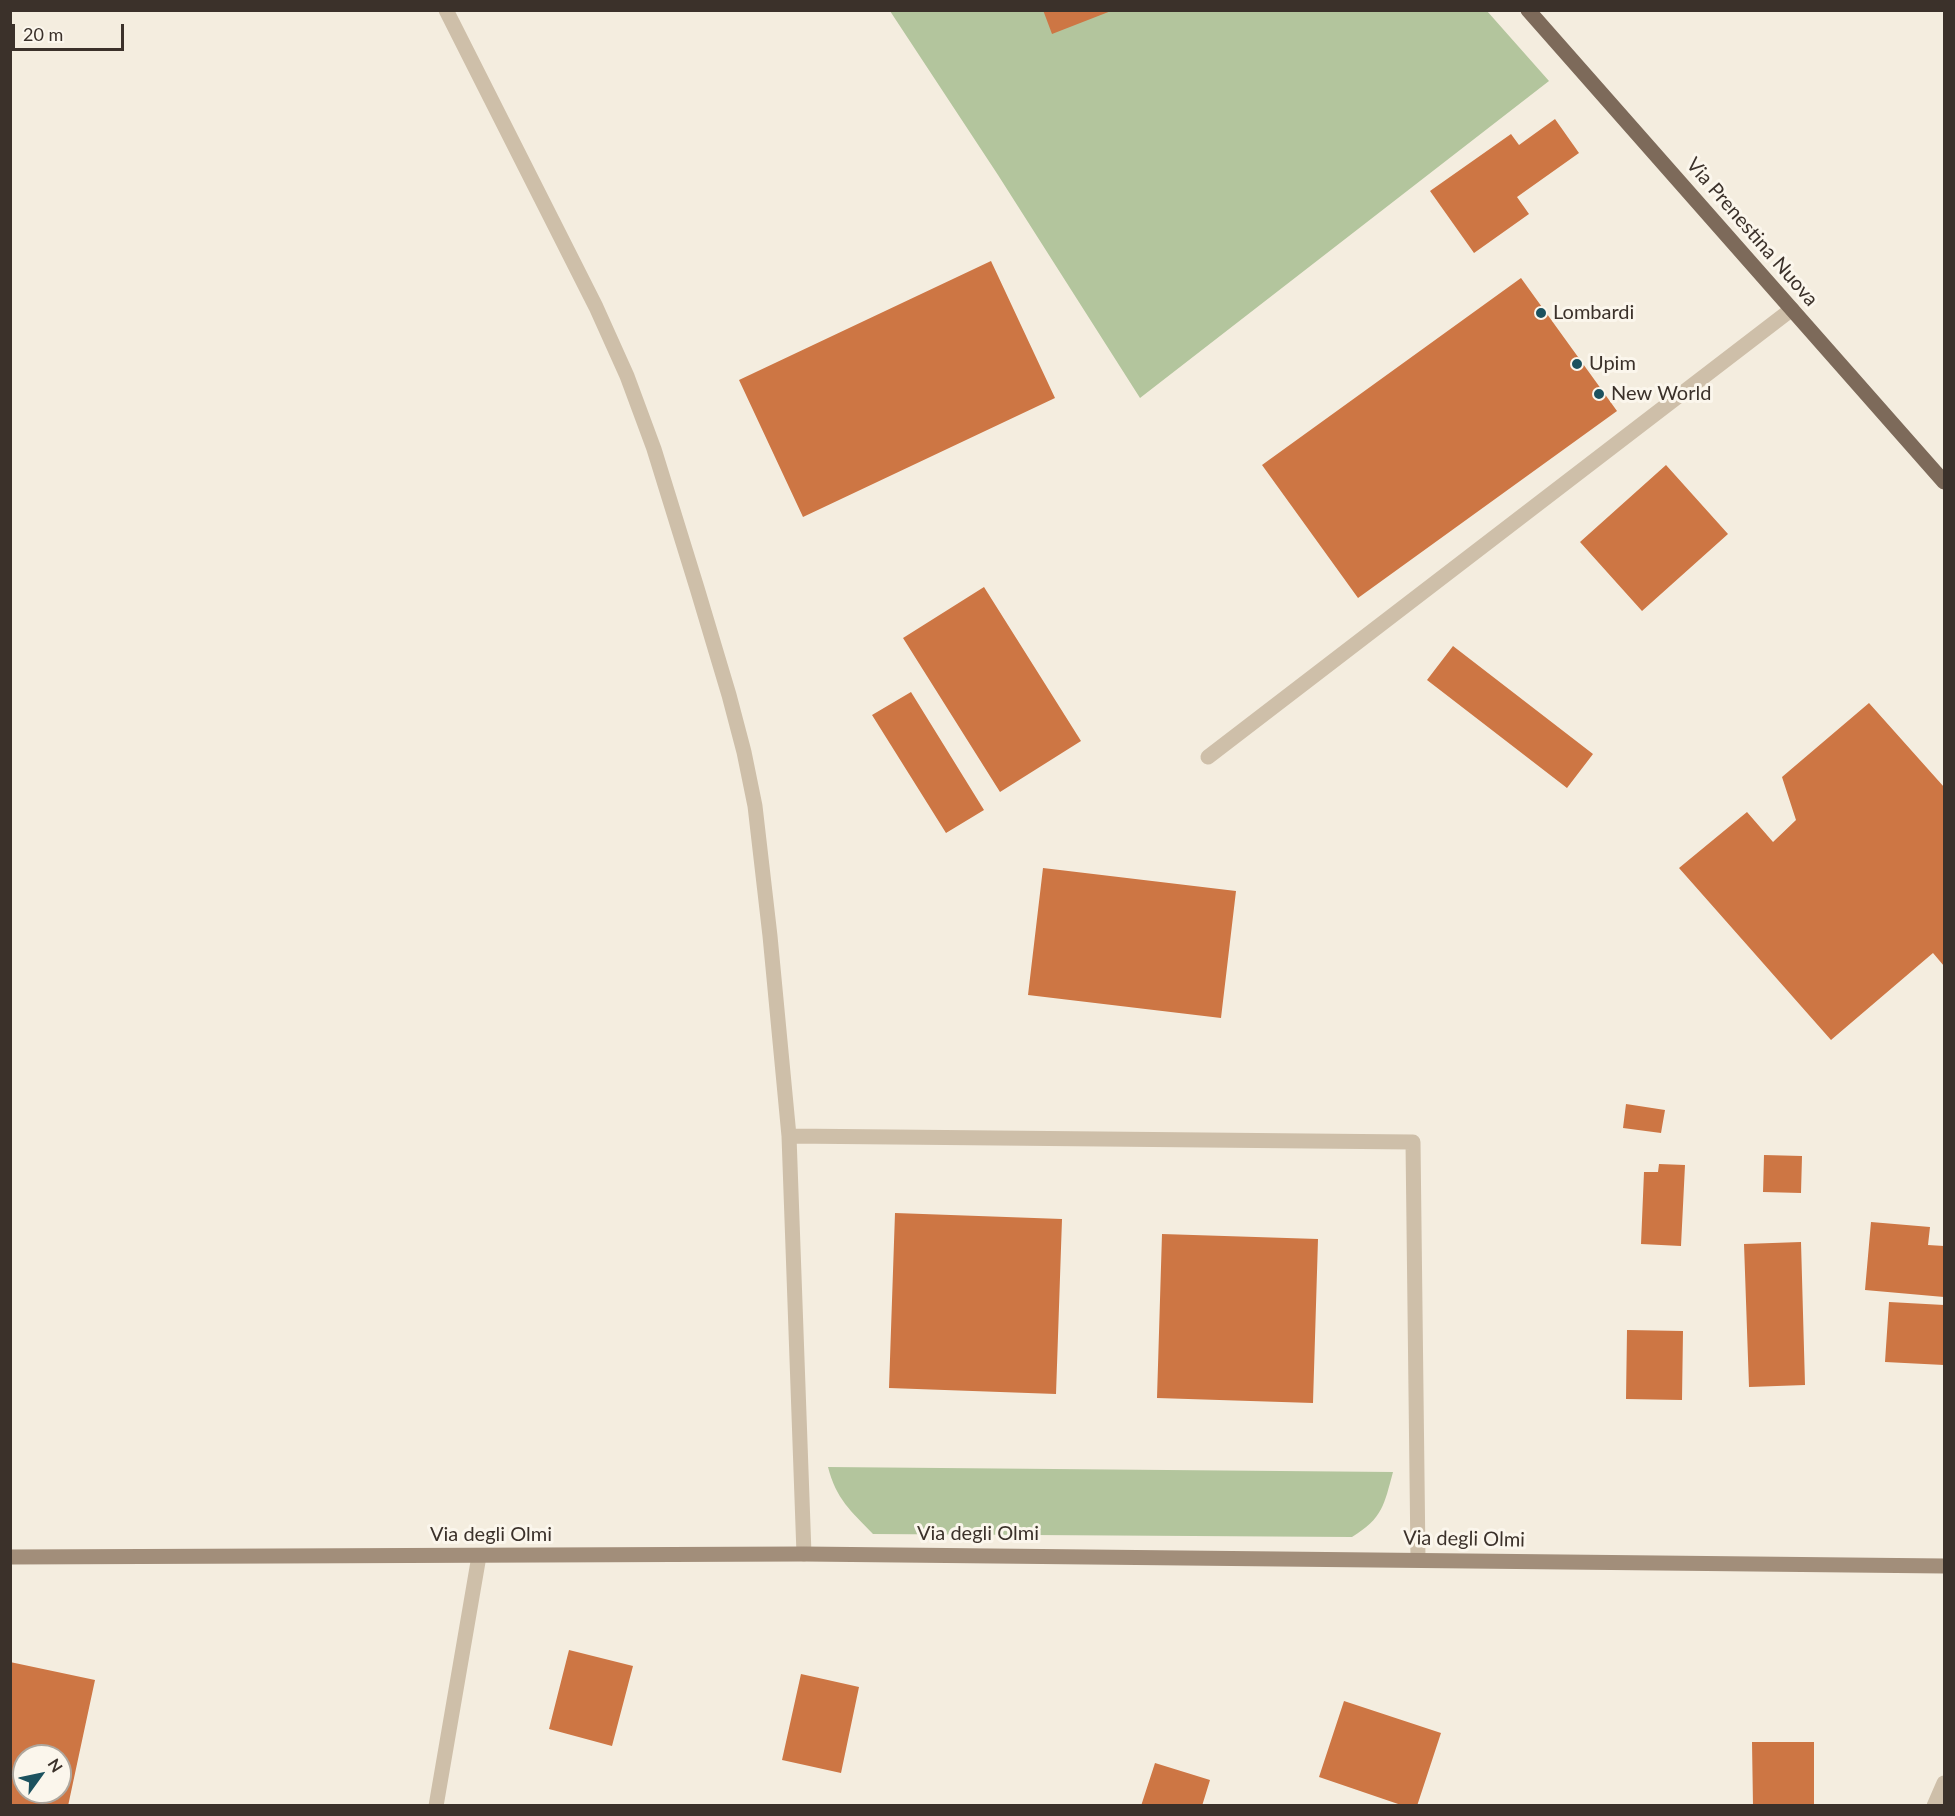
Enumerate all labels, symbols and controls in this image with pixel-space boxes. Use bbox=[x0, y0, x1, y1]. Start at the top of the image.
scale bar bbox=[15, 12, 128, 50]
text: 20 m bbox=[23, 23, 63, 45]
street label: Via Prenestina Nuova bbox=[1681, 153, 1823, 311]
place label: Lombardi bbox=[1553, 301, 1634, 325]
marker: Lombardi bbox=[1534, 306, 1548, 320]
place label: Upim bbox=[1589, 352, 1636, 376]
marker: Upim bbox=[1570, 357, 1584, 371]
place label: New World bbox=[1611, 382, 1711, 406]
marker: New World bbox=[1592, 387, 1606, 401]
street label: Via degli Olmi bbox=[917, 1522, 1039, 1546]
street label: Via degli Olmi bbox=[430, 1523, 552, 1547]
street label: Via degli Olmi bbox=[1403, 1526, 1525, 1552]
north arrow bbox=[12, 1744, 72, 1804]
text: N bbox=[45, 1755, 67, 1775]

